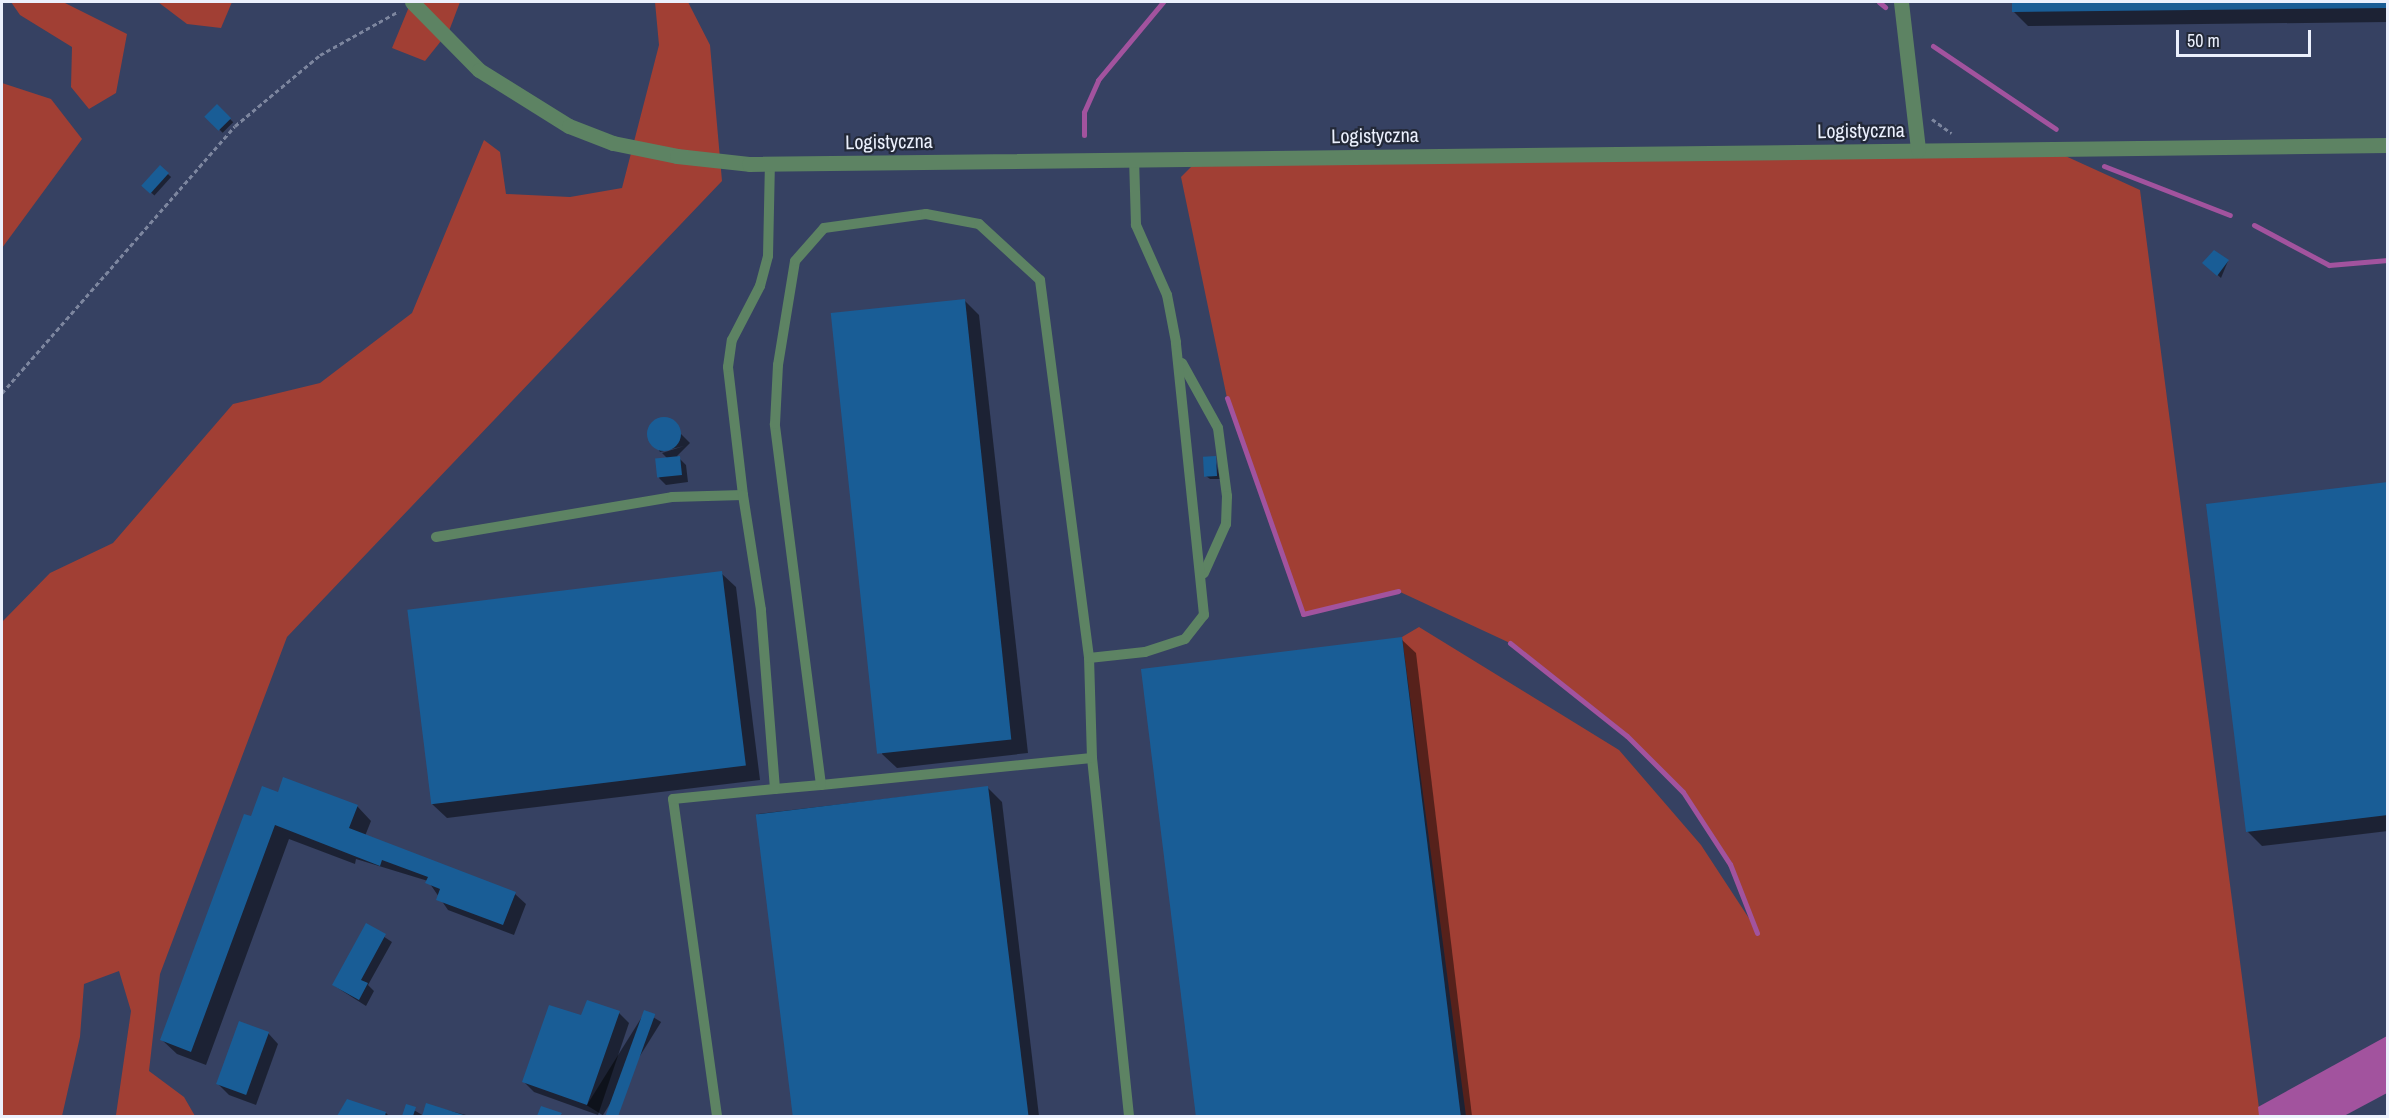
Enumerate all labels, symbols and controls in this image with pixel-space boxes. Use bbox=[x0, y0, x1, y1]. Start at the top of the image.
scale bar bbox=[2179, 18, 2314, 56]
text: 50 m bbox=[2187, 28, 2220, 53]
street label: Logistyczna bbox=[1817, 117, 1905, 143]
street label: Logistyczna bbox=[1331, 122, 1419, 148]
street label: Logistyczna bbox=[845, 128, 933, 154]

